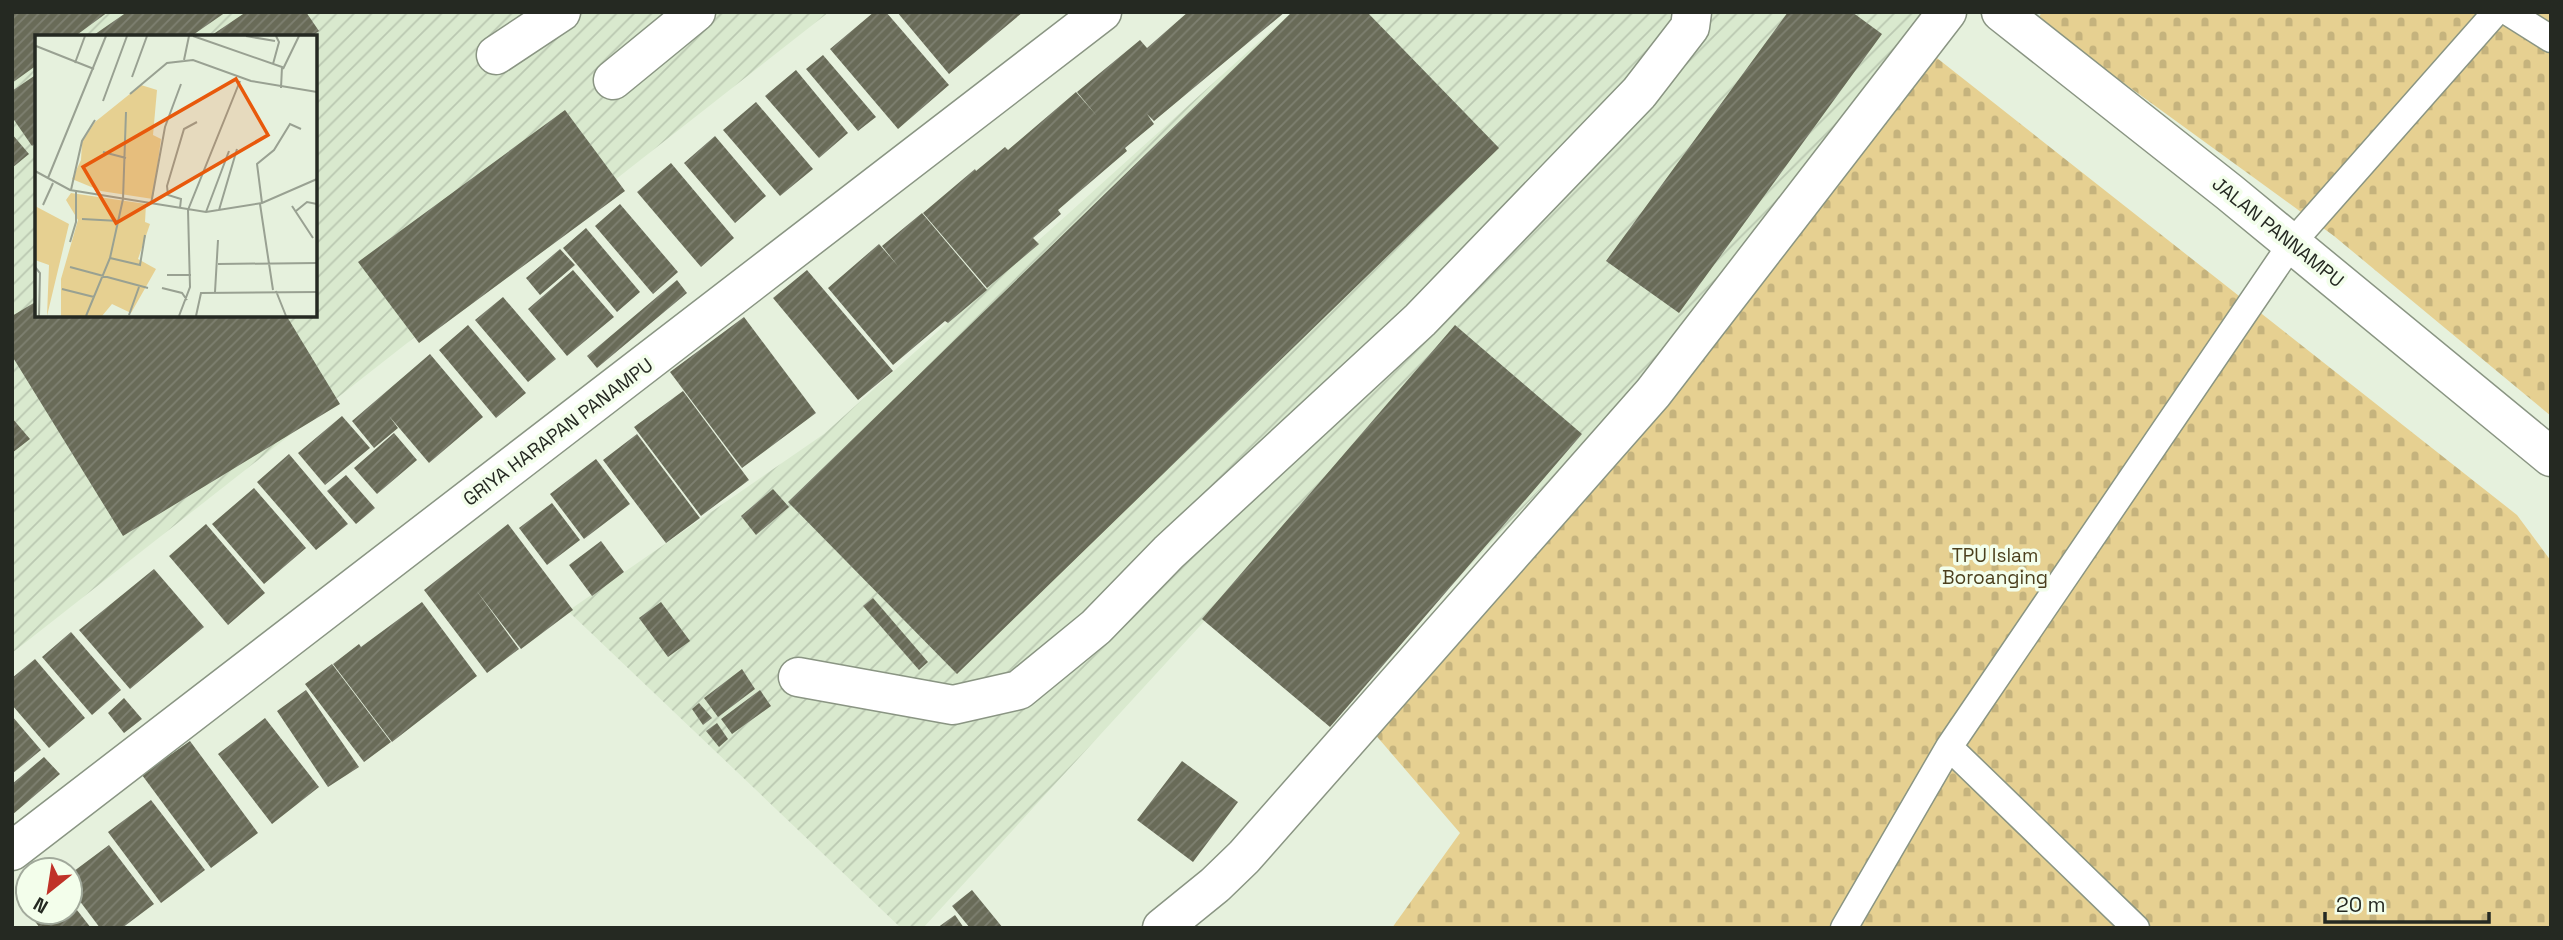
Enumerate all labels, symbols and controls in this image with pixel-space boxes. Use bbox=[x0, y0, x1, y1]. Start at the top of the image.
inset map bbox=[35, 35, 317, 317]
street label: JALAN PANNAMPU bbox=[2207, 171, 2349, 293]
street label: GRIYA HARAPAN PANAMPU bbox=[458, 352, 658, 512]
park label: TPU Islam Boroanging bbox=[1942, 543, 2048, 590]
north arrow bbox=[14, 856, 84, 926]
scale bar bbox=[2325, 880, 2490, 924]
text: N bbox=[29, 891, 53, 919]
text: 20 m bbox=[2336, 891, 2386, 918]

